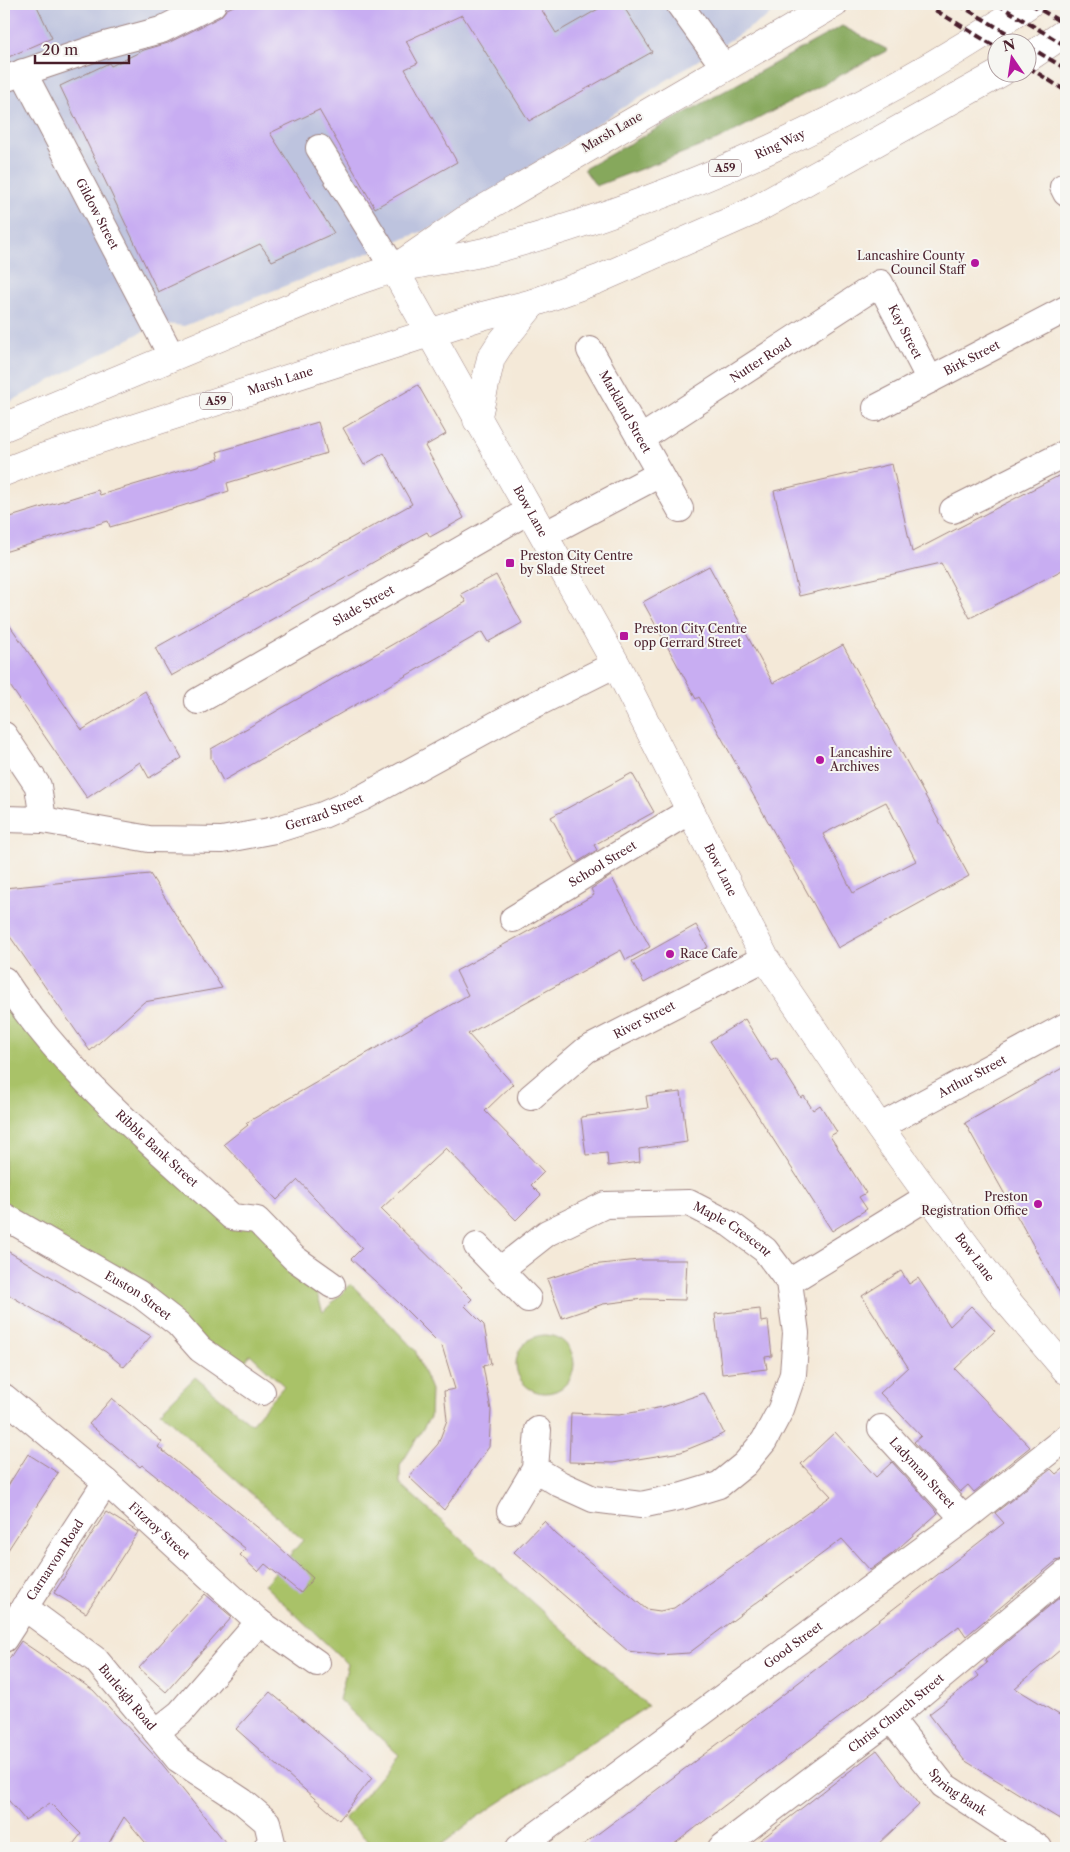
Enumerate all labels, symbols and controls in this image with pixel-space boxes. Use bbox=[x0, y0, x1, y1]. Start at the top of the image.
scale bar bbox=[35, 32, 129, 64]
north arrow bbox=[988, 32, 1038, 82]
text: N bbox=[1001, 35, 1017, 55]
text: 20 m bbox=[42, 40, 78, 59]
street label: Marsh Lane bbox=[579, 108, 645, 155]
street label: Ring Way bbox=[752, 126, 808, 162]
road number: A59 bbox=[709, 160, 741, 177]
street label: Gildow Street bbox=[73, 175, 123, 252]
place label: Lancashire County Council Staff bbox=[857, 248, 967, 277]
marker: Lancashire County Council Staff bbox=[969, 257, 981, 269]
street label: Kay Street bbox=[885, 302, 926, 362]
street label: Nutter Road bbox=[727, 334, 794, 385]
street label: Birk Street bbox=[941, 337, 1003, 378]
street label: Marsh Lane bbox=[246, 363, 315, 398]
street label: Markland Street bbox=[596, 368, 655, 456]
road number: A59 bbox=[200, 392, 232, 410]
street label: Bow Lane bbox=[510, 483, 551, 540]
place label: Preston City Centre by Slade Street bbox=[520, 548, 633, 577]
marker: Preston City Centre by Slade Street bbox=[504, 557, 516, 569]
street label: Slade Street bbox=[330, 581, 397, 629]
place label: Preston City Centre opp Gerrard Street bbox=[634, 621, 747, 650]
marker: Preston City Centre opp Gerrard Street bbox=[618, 630, 630, 642]
place label: Lancashire Archives bbox=[829, 745, 893, 774]
marker: Lancashire Archives bbox=[814, 754, 826, 766]
street label: Gerrard Street bbox=[283, 790, 366, 833]
street label: School Street bbox=[566, 837, 640, 890]
street label: Bow Lane bbox=[701, 841, 741, 899]
place label: Race Cafe bbox=[680, 946, 738, 961]
marker: Race Cafe bbox=[664, 948, 676, 960]
street label: River Street bbox=[611, 997, 678, 1042]
street label: Arthur Street bbox=[934, 1051, 1009, 1101]
street label: Ribble Bank Street bbox=[113, 1107, 202, 1190]
place label: Preston Registration Office bbox=[921, 1189, 1028, 1218]
street label: Maple Crescent bbox=[691, 1198, 776, 1260]
marker: Preston Registration Office bbox=[1032, 1198, 1044, 1210]
street label: Bow Lane bbox=[952, 1230, 998, 1284]
street label: Euston Street bbox=[102, 1268, 175, 1324]
street label: Ladyman Street bbox=[886, 1434, 959, 1512]
street label: Fitzroy Street bbox=[126, 1499, 194, 1563]
street label: Carnarvon Road bbox=[23, 1516, 87, 1603]
street label: Good Street bbox=[761, 1618, 826, 1671]
street label: Burleigh Road bbox=[96, 1661, 160, 1734]
street label: Christ Church Street bbox=[845, 1670, 947, 1756]
street label: Spring Bank bbox=[926, 1765, 991, 1819]

